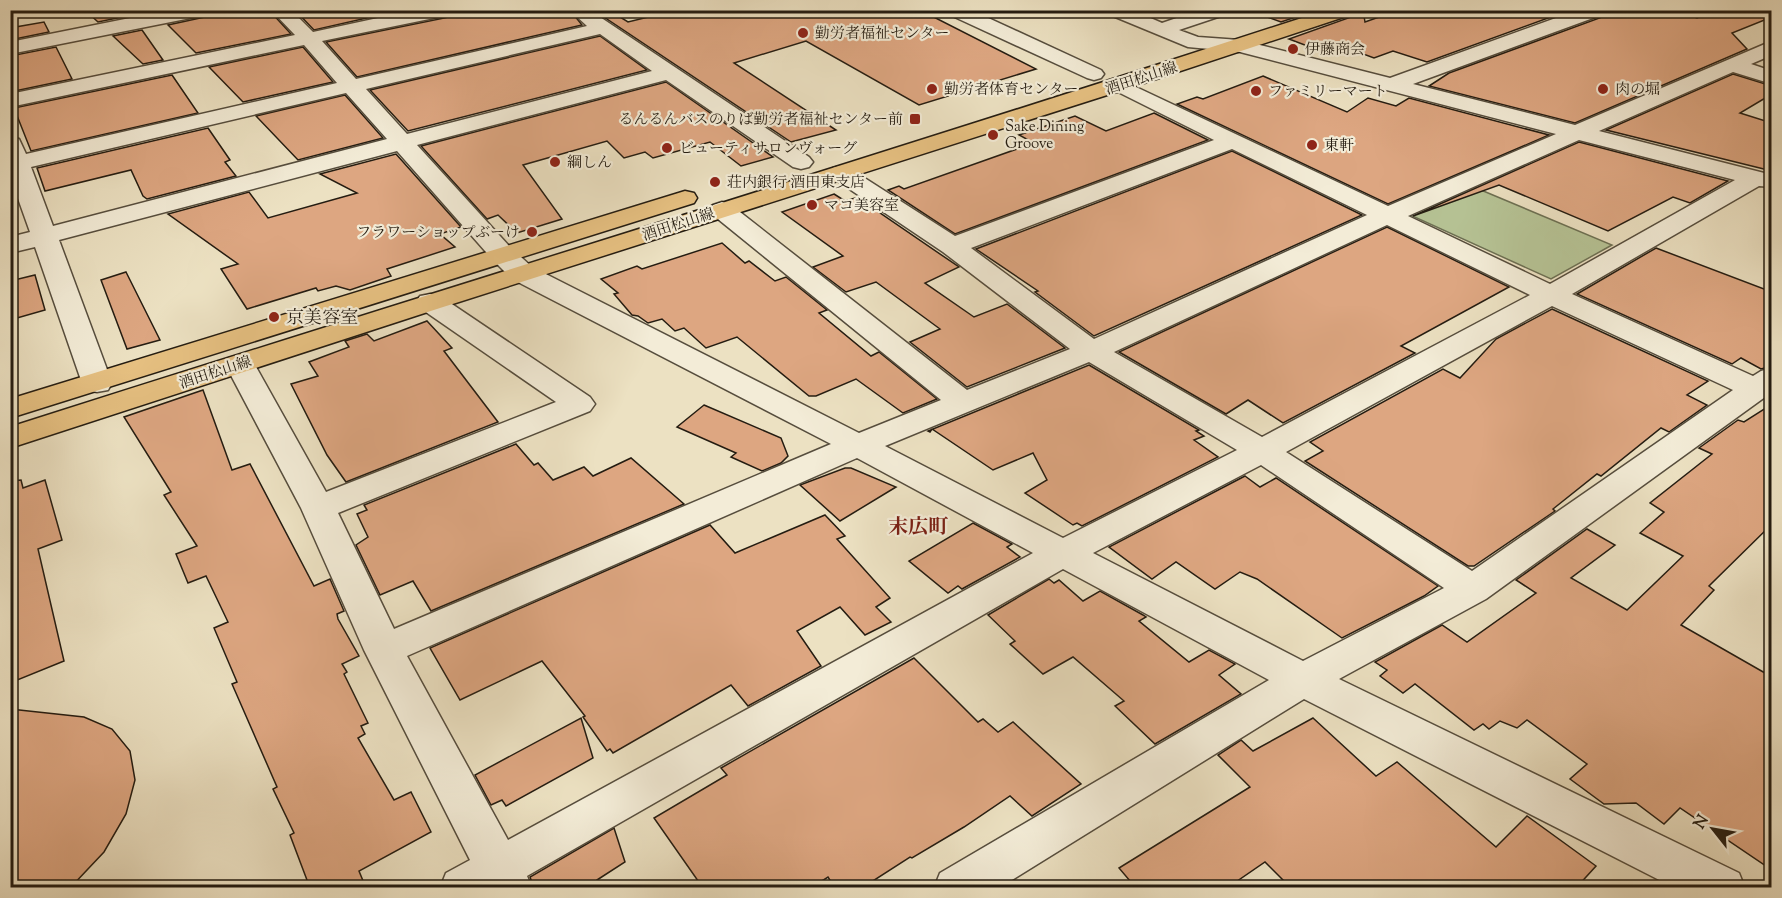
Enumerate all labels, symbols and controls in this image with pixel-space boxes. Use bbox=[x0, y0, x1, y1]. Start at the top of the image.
place label: 勤労者福祉センター bbox=[815, 24, 949, 45]
marker: 勤労者福祉センター bbox=[796, 26, 810, 40]
place label: 伊藤商会 bbox=[1305, 40, 1365, 61]
marker: 伊藤商会 bbox=[1286, 42, 1300, 56]
street label: 酒田松山線 bbox=[1103, 58, 1180, 101]
place label: 勤労者体育センター bbox=[944, 80, 1078, 101]
place label: 肉の堀 bbox=[1615, 80, 1660, 101]
marker: 勤労者体育センター bbox=[925, 82, 939, 96]
place label: ファミリーマート bbox=[1268, 82, 1388, 103]
marker: 肉の堀 bbox=[1596, 82, 1610, 96]
marker: ファミリーマート bbox=[1249, 84, 1263, 98]
place label: るんるんバスのりば勤労者福祉センター前 bbox=[619, 110, 903, 131]
marker: るんるんバスのりば勤労者福祉センター前 bbox=[908, 112, 922, 126]
place label: Sake Dining Groove bbox=[1005, 117, 1084, 155]
marker: Sake Dining Groove bbox=[986, 128, 1000, 142]
place label: 東軒 bbox=[1324, 136, 1354, 157]
marker: 東軒 bbox=[1305, 138, 1319, 152]
place label: ビューティサロンヴォーグ bbox=[679, 139, 857, 160]
marker: ビューティサロンヴォーグ bbox=[660, 141, 674, 155]
place label: 綱しん bbox=[567, 153, 612, 174]
marker: 綱しん bbox=[548, 155, 562, 169]
place label: 荘内銀行 酒田東支店 bbox=[727, 173, 865, 194]
marker: 荘内銀行 酒田東支店 bbox=[708, 175, 722, 189]
place label: マコ美容室 bbox=[824, 196, 899, 217]
marker: マコ美容室 bbox=[805, 198, 819, 212]
street label: 酒田松山線 bbox=[640, 204, 717, 247]
place label: フラワーショップぶーけ bbox=[356, 223, 520, 244]
marker: フラワーショップぶーけ bbox=[525, 225, 539, 239]
place label: 京美容室 bbox=[286, 306, 358, 332]
marker: 京美容室 bbox=[267, 310, 281, 324]
street label: 酒田松山線 bbox=[177, 352, 254, 395]
district label: 末広町 bbox=[888, 514, 949, 543]
north arrow bbox=[1683, 799, 1743, 859]
text: N bbox=[1689, 811, 1716, 834]

